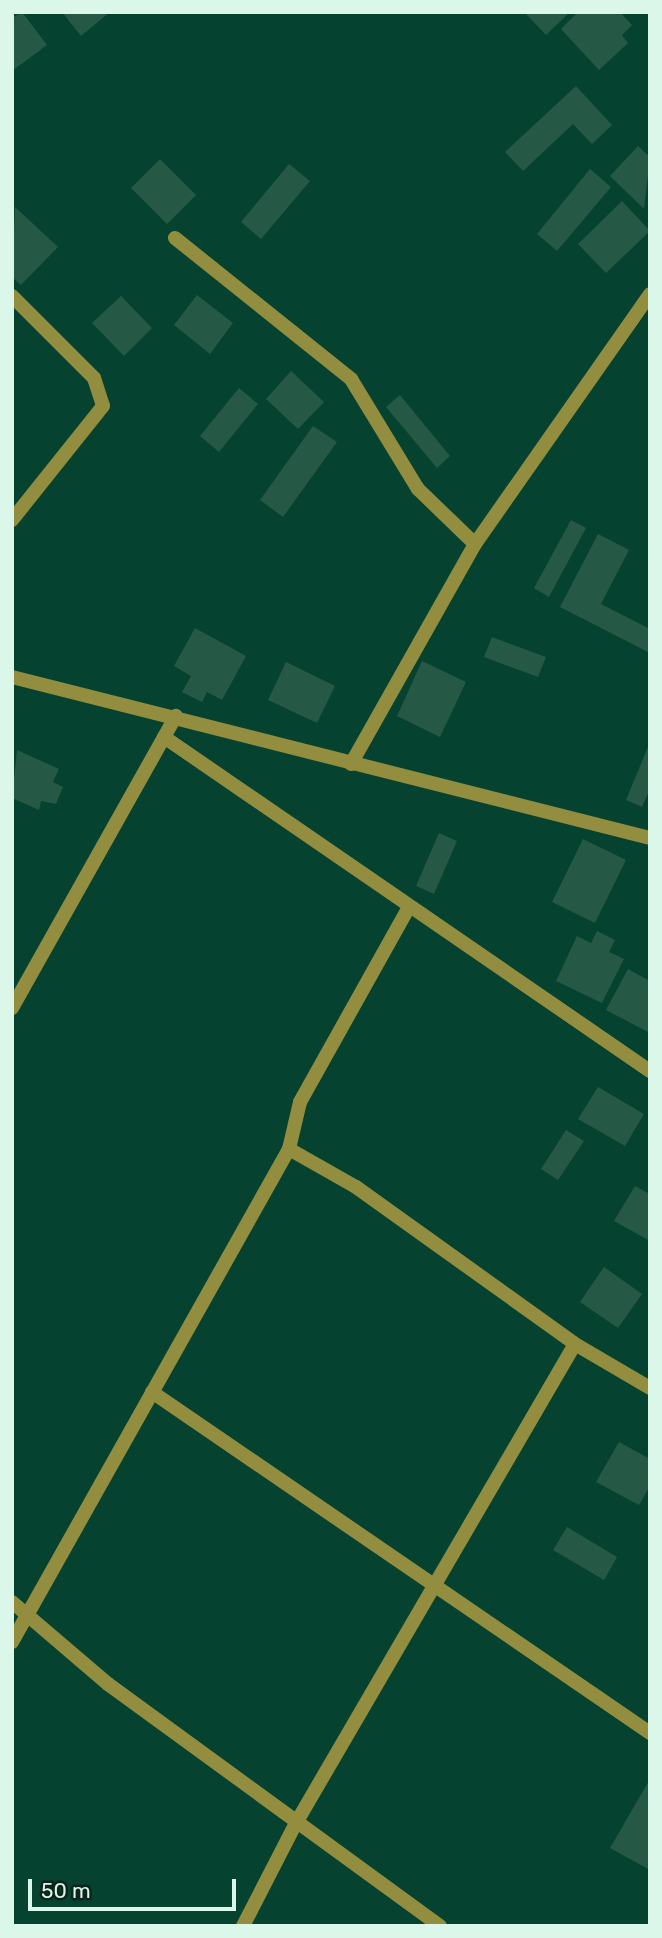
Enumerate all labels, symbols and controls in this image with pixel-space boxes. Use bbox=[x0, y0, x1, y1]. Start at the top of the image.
scale bar bbox=[32, 1864, 240, 1908]
text: 50 m bbox=[41, 1878, 91, 1903]

